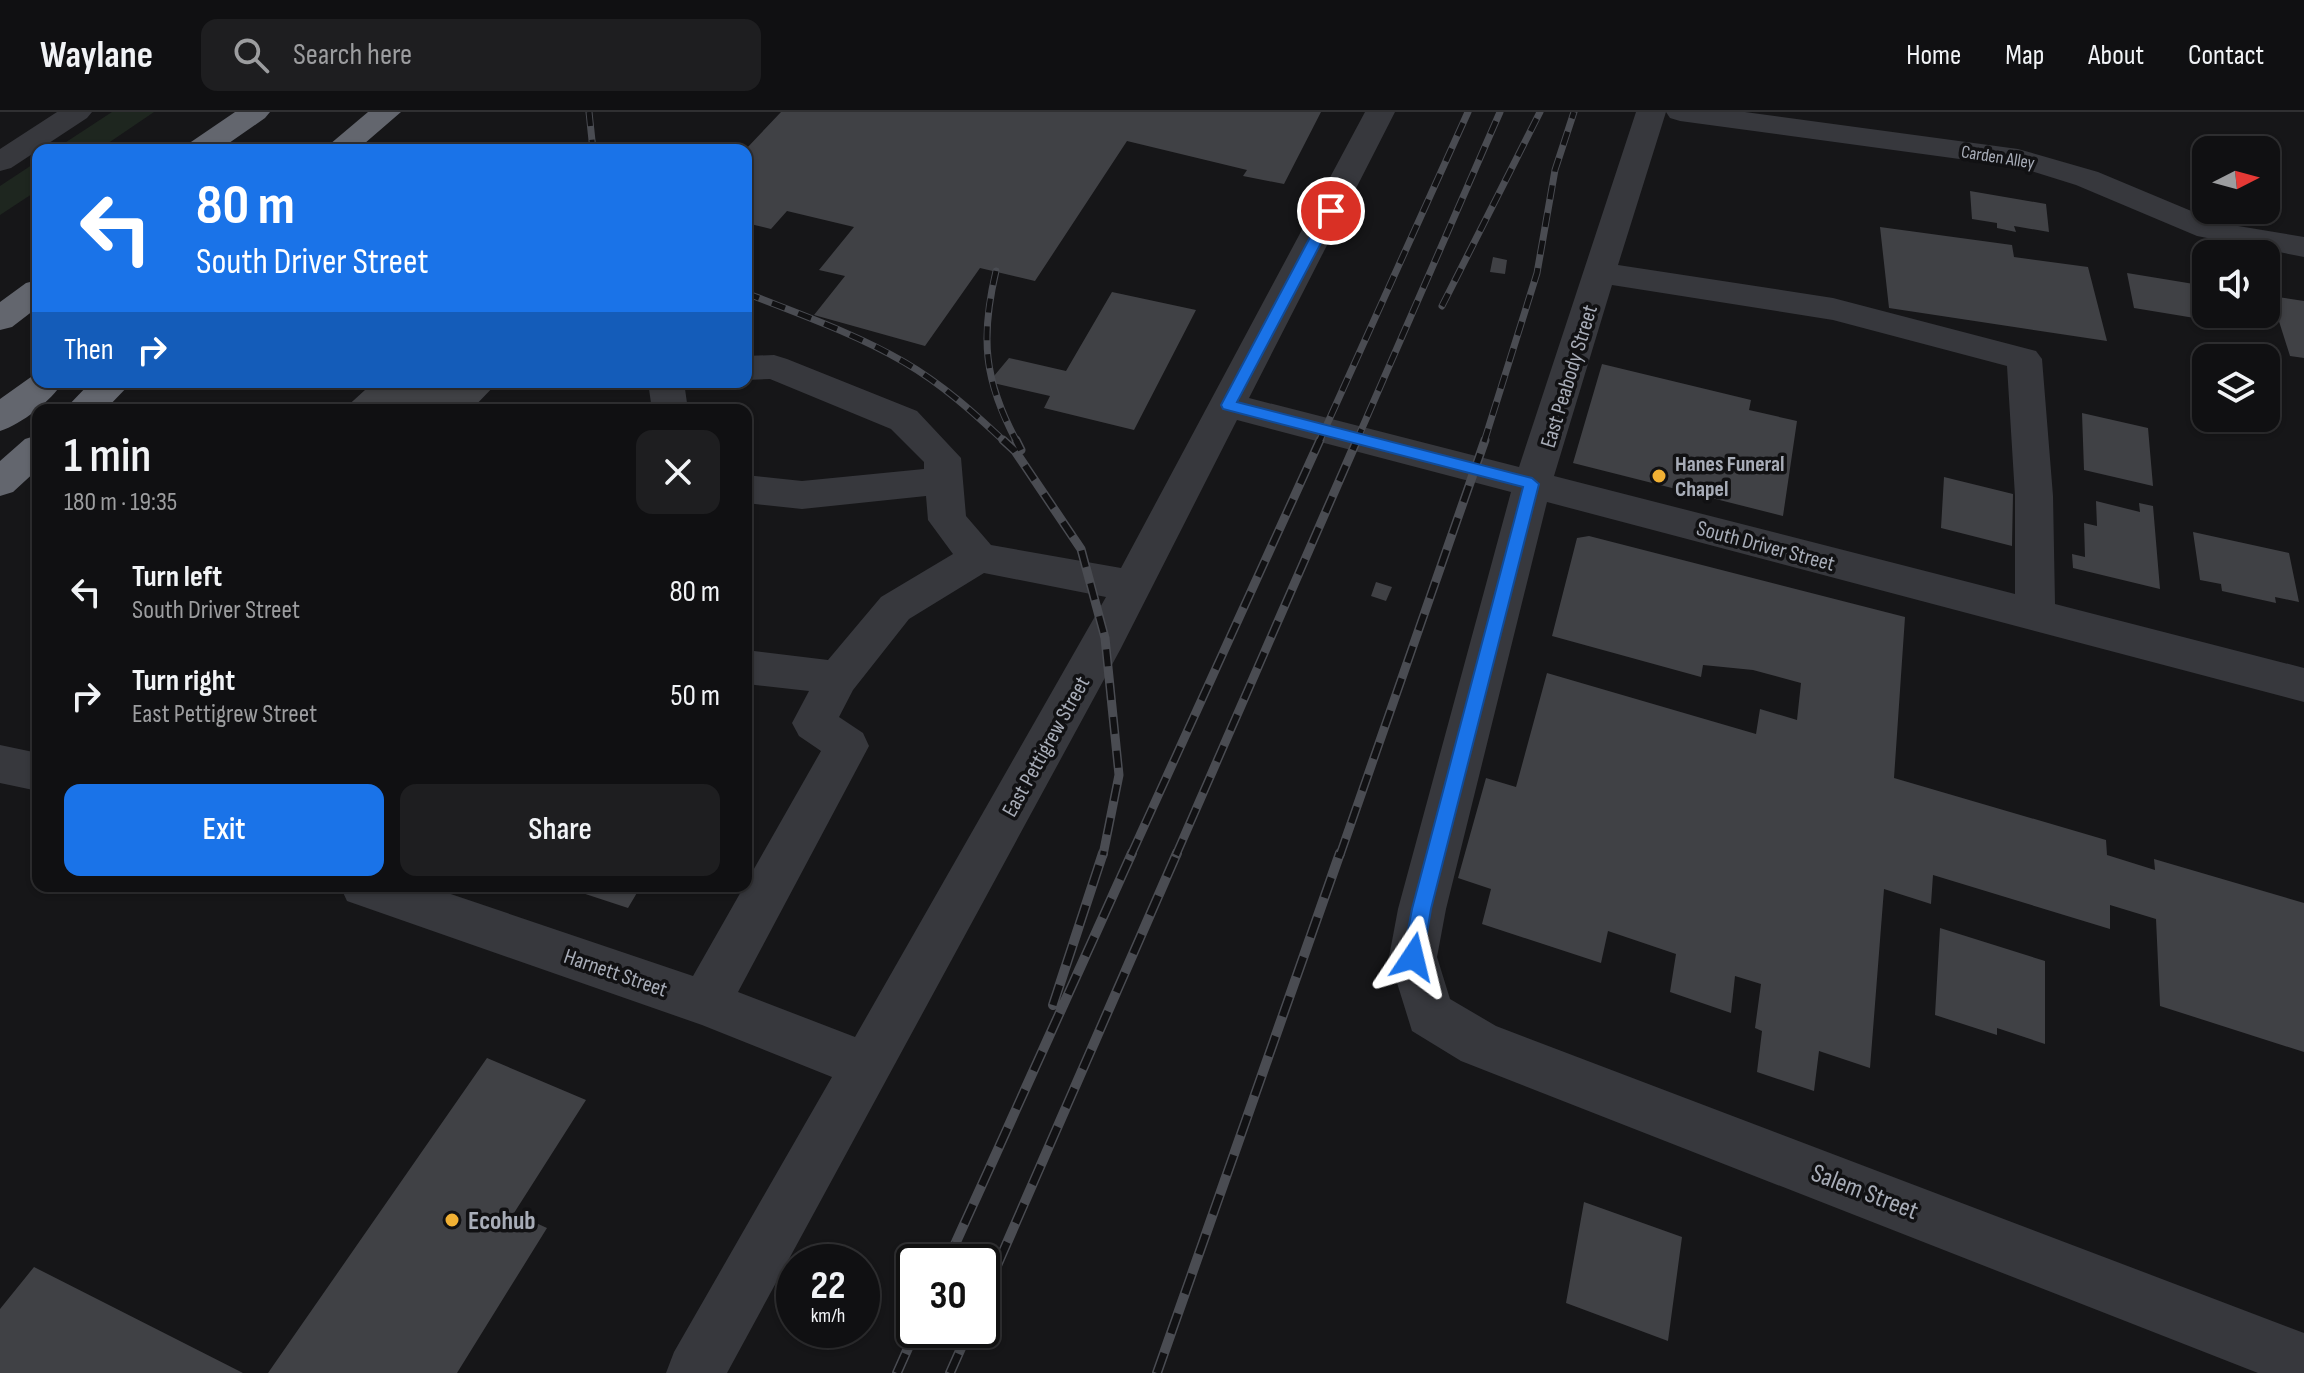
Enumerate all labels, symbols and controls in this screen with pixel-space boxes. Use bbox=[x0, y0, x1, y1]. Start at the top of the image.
search box bbox=[201, 19, 761, 91]
text: Waylane bbox=[40, 33, 153, 78]
icon: search bbox=[229, 33, 273, 77]
text: Search here bbox=[293, 37, 412, 73]
text: Home bbox=[1906, 39, 1961, 72]
text: Map bbox=[2005, 39, 2044, 72]
text: About bbox=[2088, 39, 2144, 72]
text: Contact bbox=[2188, 39, 2264, 72]
north arrow bbox=[2192, 136, 2280, 224]
map controls bbox=[2192, 136, 2280, 432]
street label: Carden Alley bbox=[1960, 141, 2036, 174]
text: 80 m bbox=[196, 173, 295, 240]
icon: left bbox=[64, 176, 168, 280]
pin bbox=[1297, 177, 1365, 245]
icon: arrive bbox=[1309, 189, 1353, 233]
button: sound bbox=[2192, 240, 2280, 328]
text: South Driver Street bbox=[196, 241, 428, 284]
street label: East Peabody Street bbox=[1535, 302, 1604, 451]
icon: right bbox=[130, 328, 174, 372]
text: Then bbox=[64, 332, 114, 368]
button: layers bbox=[2192, 344, 2280, 432]
text: 1 min bbox=[64, 428, 151, 485]
button: close bbox=[636, 430, 720, 514]
place label: Hanes Funeral Chapel bbox=[1675, 451, 1785, 503]
marker: Hanes Funeral Chapel bbox=[1650, 467, 1668, 485]
text: 180 m · 19:35 bbox=[64, 487, 177, 518]
street label: South Driver Street bbox=[1694, 515, 1838, 578]
text: Turn left bbox=[132, 559, 222, 595]
icon: left bbox=[64, 570, 108, 614]
text: 80 m bbox=[669, 574, 720, 610]
text: South Driver Street bbox=[132, 595, 300, 626]
text: Turn right bbox=[132, 663, 235, 699]
street label: East Pettigrew Street bbox=[997, 671, 1096, 822]
icon: right bbox=[64, 674, 108, 718]
text: 50 m bbox=[671, 678, 720, 714]
text: East Pettigrew Street bbox=[132, 699, 317, 730]
button: Exit bbox=[64, 784, 384, 876]
button: Share bbox=[400, 784, 720, 876]
position arrow bbox=[1371, 915, 1455, 999]
street label: Harnett Street bbox=[560, 943, 671, 1004]
street label: Salem Street bbox=[1807, 1158, 1922, 1227]
place label: Ecohub bbox=[468, 1206, 536, 1237]
marker: Ecohub bbox=[443, 1211, 461, 1229]
speed limit sign: 30 bbox=[896, 1244, 1000, 1348]
text: 22 bbox=[810, 1262, 846, 1310]
text: km/h bbox=[811, 1304, 845, 1328]

